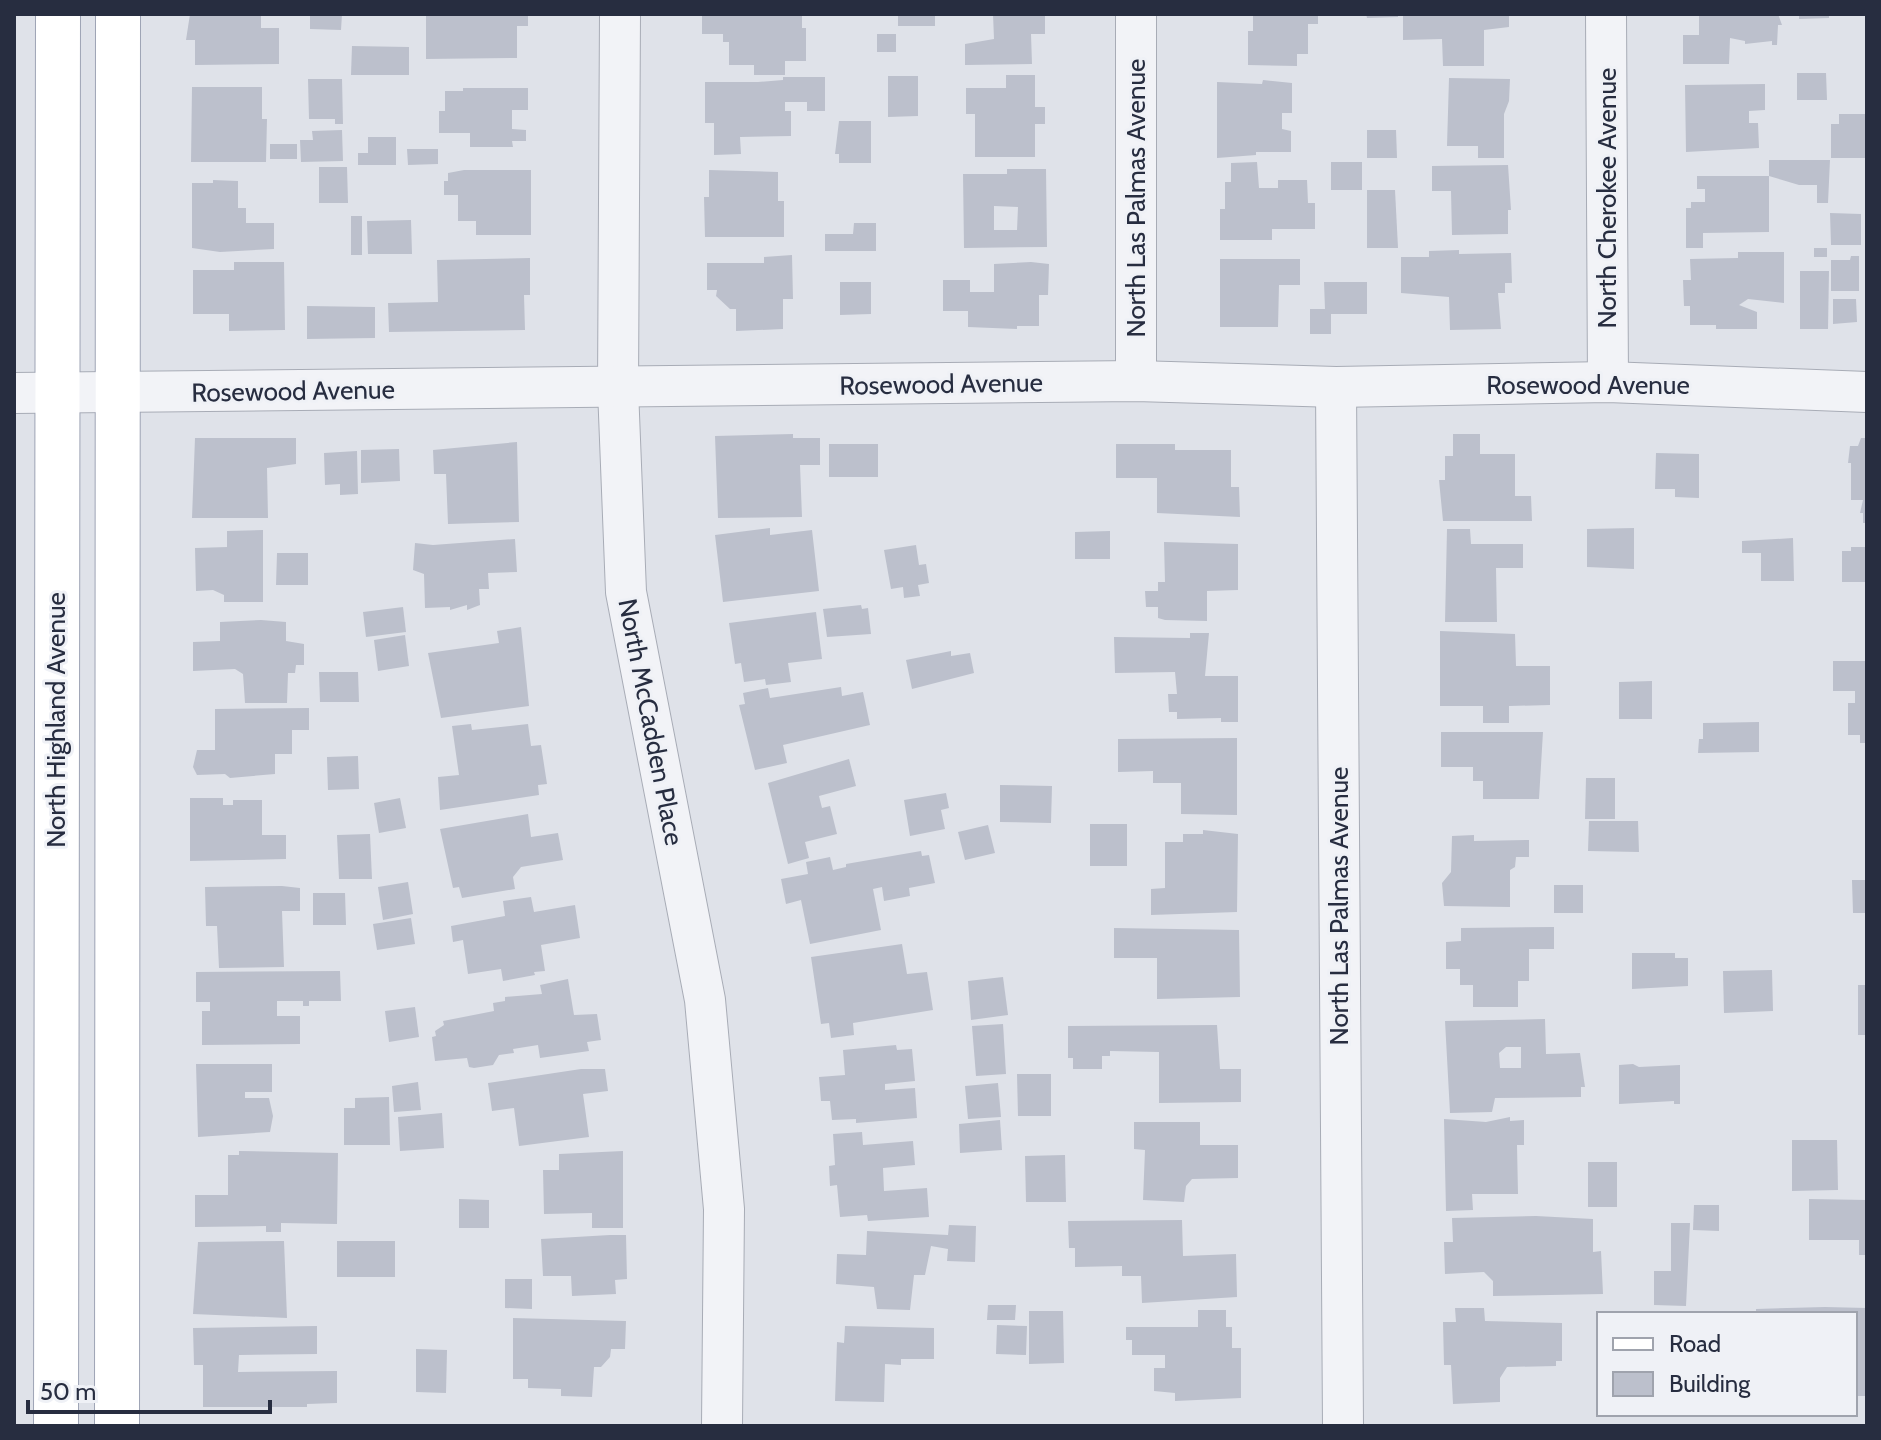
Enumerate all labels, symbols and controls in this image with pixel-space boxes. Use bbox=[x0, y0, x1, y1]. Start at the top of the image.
street label: North Las Palmas Avenue bbox=[1120, 59, 1152, 337]
street label: North Cherokee Avenue bbox=[1591, 68, 1623, 328]
street label: Rosewood Avenue bbox=[839, 366, 1043, 402]
street label: Rosewood Avenue bbox=[1486, 369, 1690, 401]
street label: Rosewood Avenue bbox=[191, 373, 395, 409]
street label: North Highland Avenue bbox=[40, 592, 72, 848]
street label: North McCadden Place bbox=[611, 596, 691, 848]
street label: North Las Palmas Avenue bbox=[1323, 767, 1355, 1045]
legend bbox=[1597, 1312, 1857, 1416]
text: Road bbox=[1669, 1329, 1721, 1358]
scale bar bbox=[28, 1364, 270, 1414]
text: Building bbox=[1669, 1369, 1751, 1398]
text: 50 m bbox=[40, 1377, 96, 1406]

